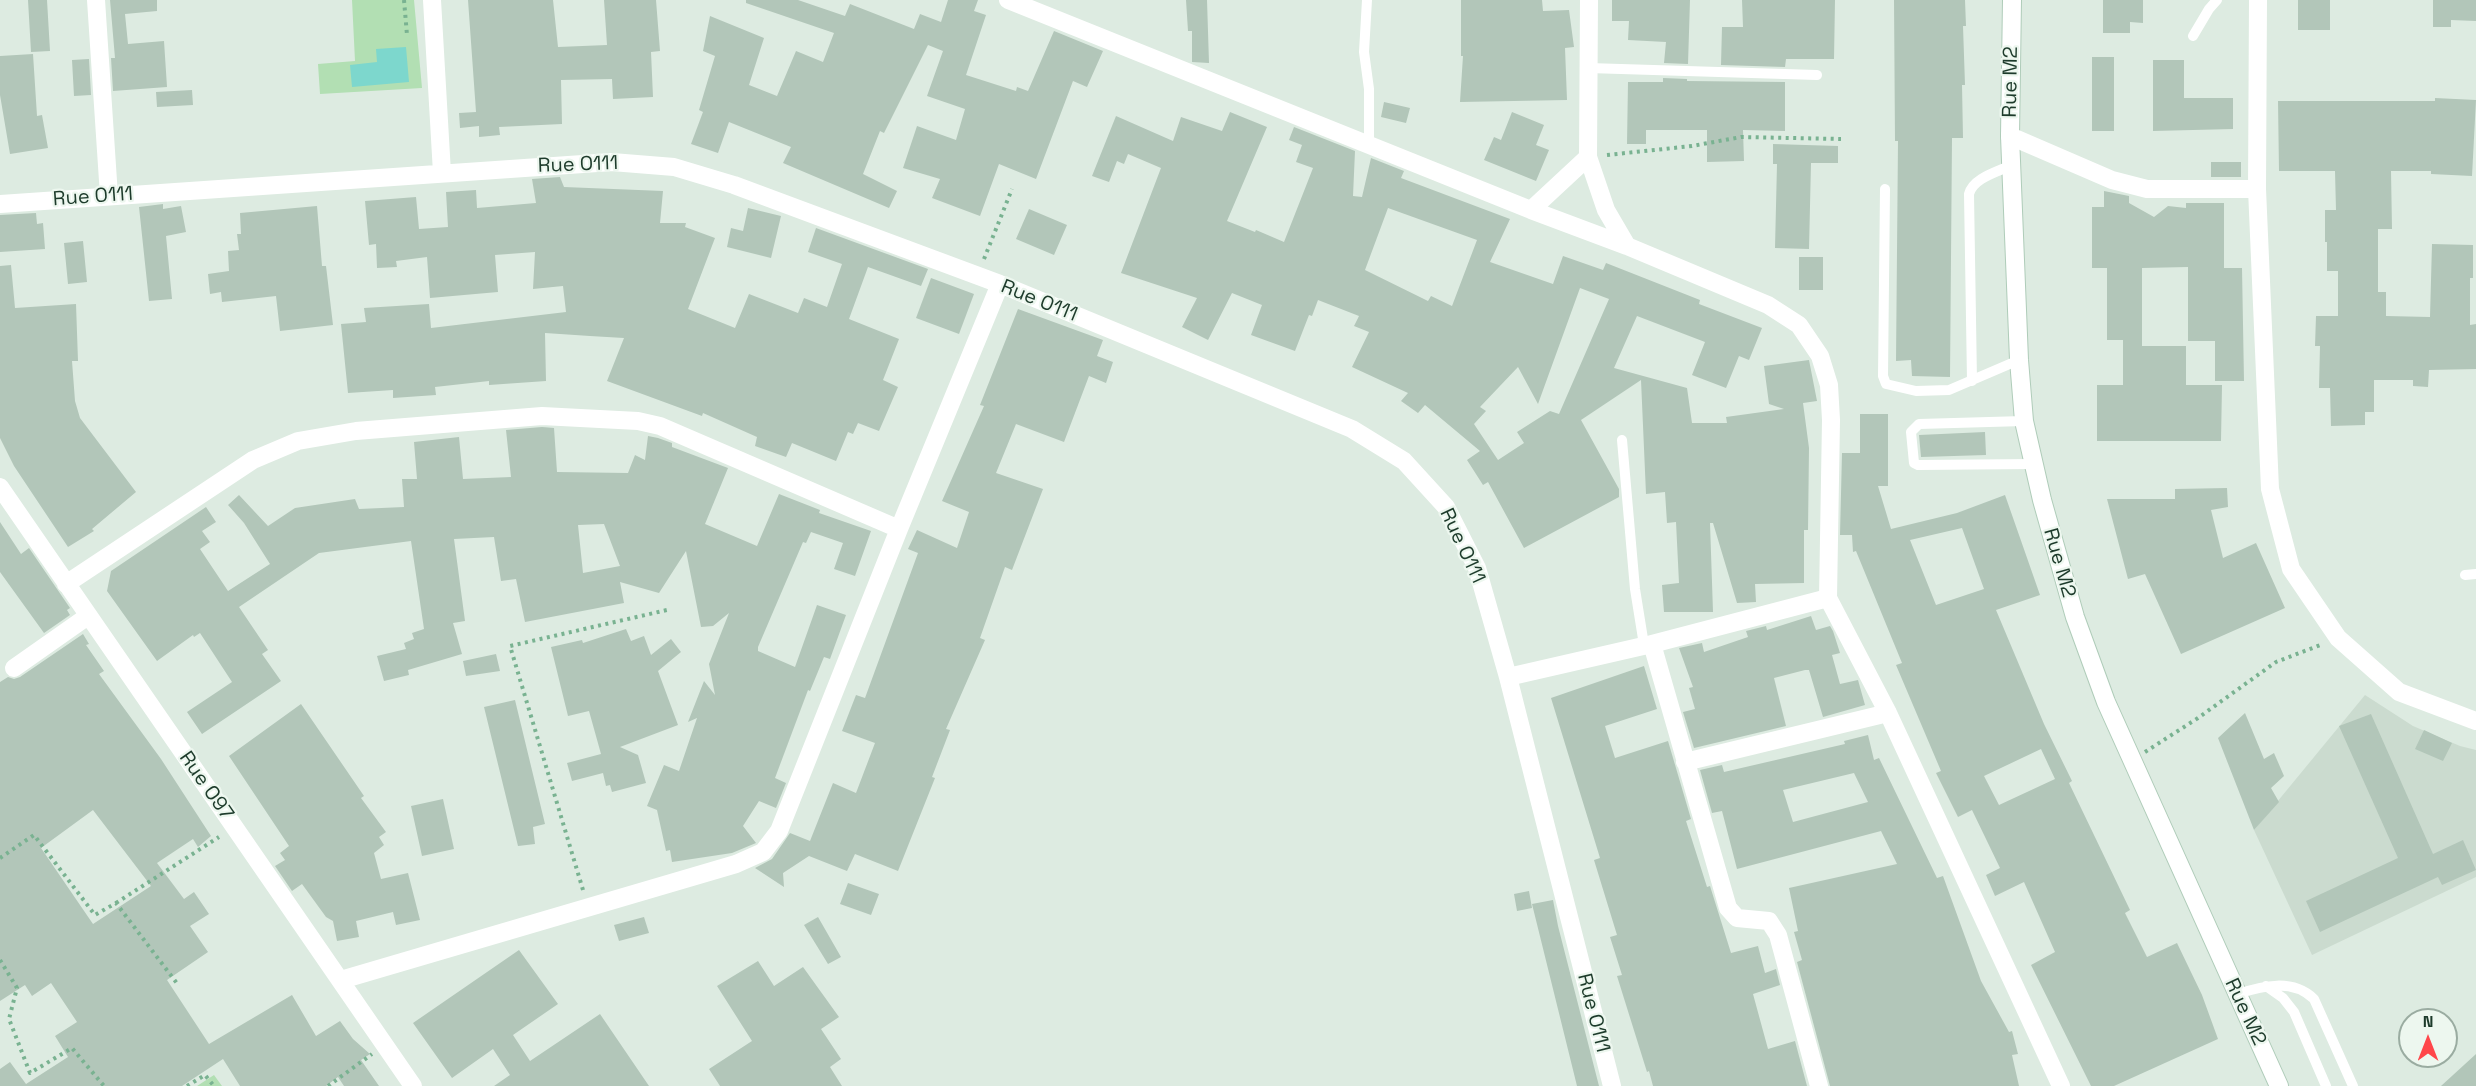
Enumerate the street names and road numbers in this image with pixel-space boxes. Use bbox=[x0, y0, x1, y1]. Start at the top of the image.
street label: Rue M2 bbox=[1998, 46, 2024, 118]
street label: Rue O111 bbox=[537, 152, 619, 178]
street label: Rue O111 bbox=[52, 182, 134, 212]
street label: Rue O111 bbox=[997, 275, 1081, 327]
street label: Rue O111 bbox=[1434, 505, 1490, 587]
street label: Rue M2 bbox=[2038, 525, 2080, 601]
street label: Rue O97 bbox=[174, 747, 238, 825]
street label: Rue O111 bbox=[1572, 971, 1614, 1055]
street label: Rue M2 bbox=[2219, 975, 2271, 1049]

